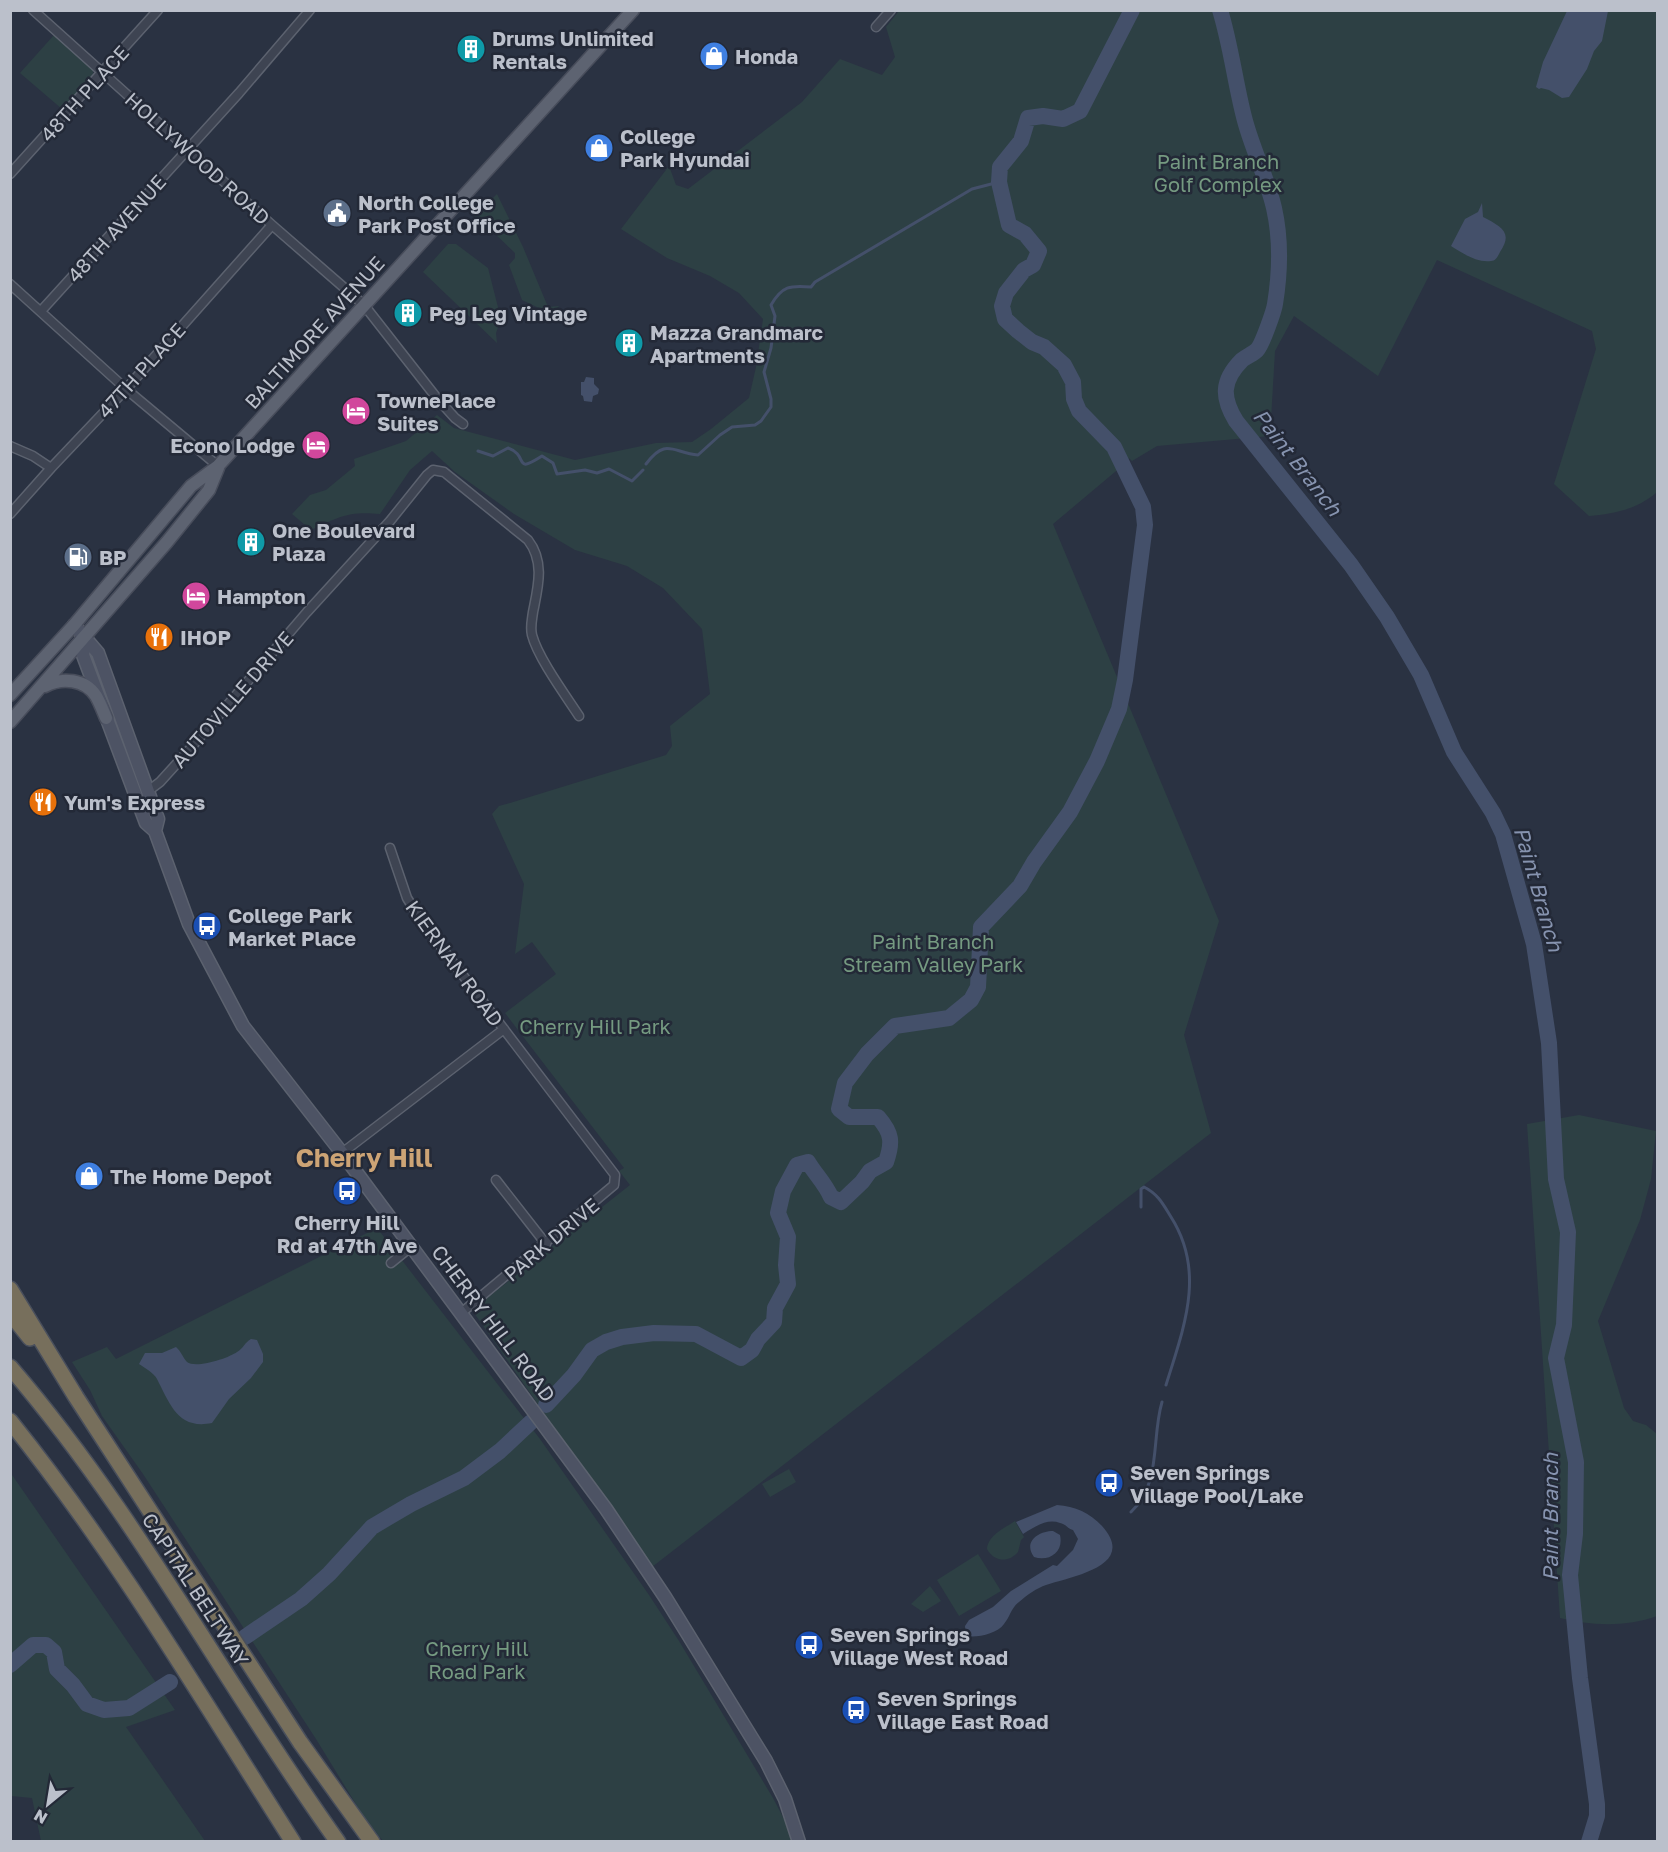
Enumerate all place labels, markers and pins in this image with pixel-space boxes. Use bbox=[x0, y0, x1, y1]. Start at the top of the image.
place label: Drums Unlimited Rentals bbox=[492, 26, 654, 73]
building icon: Drums Unlimited Rentals bbox=[455, 33, 487, 65]
shop icon: Honda bbox=[698, 40, 730, 72]
place label: Honda bbox=[735, 44, 798, 68]
place label: College Park Hyundai bbox=[620, 124, 750, 171]
shop icon: College Park Hyundai bbox=[583, 132, 615, 164]
place label: North College Park Post Office bbox=[358, 190, 516, 237]
public building icon: North College Park Post Office bbox=[321, 197, 353, 229]
building icon: Peg Leg Vintage bbox=[392, 297, 424, 329]
place label: Peg Leg Vintage bbox=[429, 301, 588, 325]
place label: Mazza Grandmarc Apartments bbox=[650, 320, 823, 367]
building icon: Mazza Grandmarc Apartments bbox=[613, 327, 645, 359]
place label: TownePlace Suites bbox=[377, 388, 496, 435]
hotel icon: TownePlace Suites bbox=[340, 395, 372, 427]
hotel icon: Econo Lodge bbox=[300, 429, 332, 461]
place label: Econo Lodge bbox=[170, 433, 295, 457]
place label: One Boulevard Plaza bbox=[272, 518, 415, 565]
building icon: One Boulevard Plaza bbox=[235, 526, 267, 558]
fuel station icon: BP bbox=[62, 541, 94, 573]
place label: BP bbox=[99, 545, 127, 569]
hotel icon: Hampton bbox=[180, 580, 212, 612]
place label: Hampton bbox=[217, 584, 306, 608]
restaurant icon: IHOP bbox=[143, 621, 175, 653]
place label: IHOP bbox=[180, 625, 231, 649]
restaurant icon: Yum's Express bbox=[27, 786, 59, 818]
place label: Yum's Express bbox=[64, 790, 205, 814]
place label: College Park Market Place bbox=[228, 903, 356, 950]
bus stop icon: College Park Market Place bbox=[191, 910, 223, 942]
shop icon: The Home Depot bbox=[73, 1160, 105, 1192]
place label: The Home Depot bbox=[110, 1164, 272, 1188]
bus stop icon: Cherry Hill Rd at 47th Ave bbox=[331, 1175, 363, 1207]
place label: Cherry Hill Rd at 47th Ave bbox=[277, 1210, 417, 1257]
place label: Seven Springs Village Pool/Lake bbox=[1130, 1460, 1304, 1507]
bus stop icon: Seven Springs Village Pool/Lake bbox=[1093, 1467, 1125, 1499]
place label: Seven Springs Village West Road bbox=[830, 1622, 1008, 1669]
bus stop icon: Seven Springs Village West Road bbox=[793, 1629, 825, 1661]
place label: Seven Springs Village East Road bbox=[877, 1686, 1048, 1733]
bus stop icon: Seven Springs Village East Road bbox=[840, 1694, 872, 1726]

